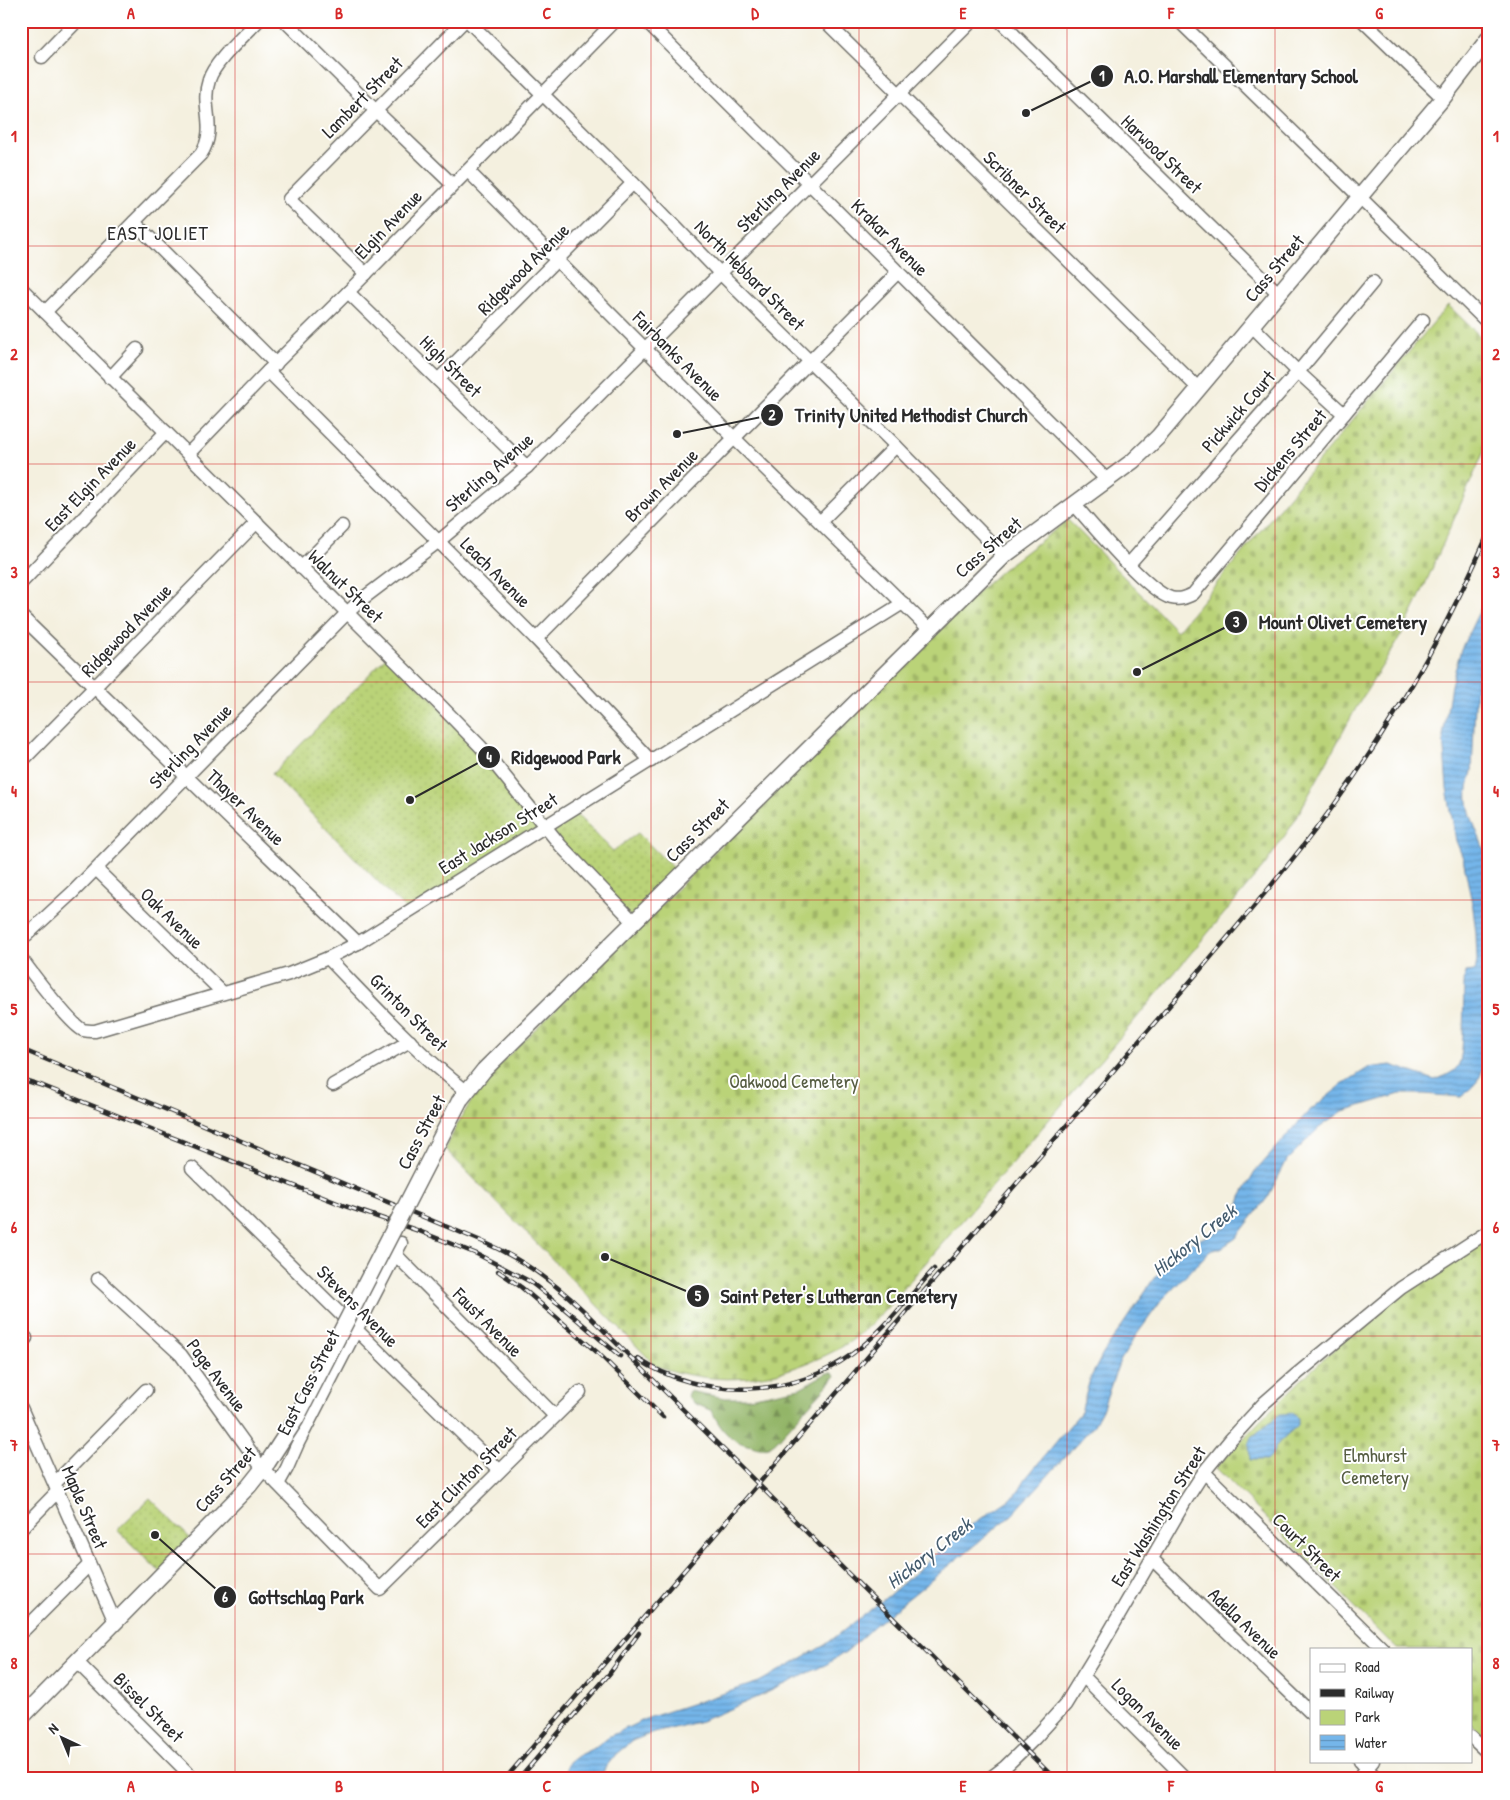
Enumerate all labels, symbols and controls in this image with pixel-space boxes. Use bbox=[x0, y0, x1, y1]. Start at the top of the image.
text: A bbox=[127, 2, 135, 24]
text: B bbox=[335, 2, 343, 24]
text: C bbox=[543, 2, 552, 24]
text: D bbox=[751, 2, 759, 24]
text: E bbox=[959, 2, 967, 24]
text: F bbox=[1167, 2, 1175, 24]
text: G bbox=[1375, 2, 1383, 24]
street label: Lambert Street bbox=[316, 50, 409, 143]
callout: A.O. Marshall Elementary School bbox=[1089, 58, 1368, 93]
text: A.O. Marshall Elementary School bbox=[1124, 62, 1358, 90]
text: 1 bbox=[1099, 65, 1105, 86]
street label: Harwood Street bbox=[1116, 109, 1209, 200]
text: 1 bbox=[11, 125, 17, 147]
text: 1 bbox=[1493, 125, 1499, 147]
street label: Sterling Avenue bbox=[730, 142, 826, 238]
street label: Scribner Street bbox=[978, 145, 1073, 240]
street label: Elgin Avenue bbox=[348, 183, 428, 264]
street label: Krakar Avenue bbox=[845, 192, 935, 282]
street label: North Hebbard Street bbox=[689, 214, 811, 336]
street label: Ridgewood Avenue bbox=[471, 217, 575, 321]
district label: EAST JOLIET bbox=[107, 219, 209, 246]
street label: Cass Street bbox=[1238, 228, 1310, 307]
street label: Fairbanks Avenue bbox=[626, 304, 729, 407]
street label: High Street bbox=[414, 329, 488, 403]
text: 2 bbox=[10, 343, 18, 365]
text: 2 bbox=[1492, 343, 1500, 365]
street label: Pickwick Court bbox=[1195, 364, 1281, 458]
callout: Trinity United Methodist Church bbox=[760, 397, 1037, 432]
text: Trinity United Methodist Church bbox=[794, 401, 1028, 429]
street label: Dickens Street bbox=[1248, 403, 1333, 497]
text: 2 bbox=[768, 404, 776, 425]
street label: Sterling Avenue bbox=[439, 426, 539, 518]
street label: East Elgin Avenue bbox=[38, 431, 142, 537]
street label: Brown Avenue bbox=[618, 442, 704, 528]
street label: Cass Street bbox=[949, 510, 1027, 583]
street label: Leach Avenue bbox=[455, 531, 537, 613]
street label: Walnut Street bbox=[303, 543, 390, 629]
text: 3 bbox=[10, 561, 18, 583]
text: 3 bbox=[1492, 561, 1500, 583]
street label: Ridgewood Avenue bbox=[75, 577, 177, 682]
callout: Mount Olivet Cemetery bbox=[1224, 605, 1437, 640]
text: Mount Olivet Cemetery bbox=[1259, 608, 1428, 636]
text: 3 bbox=[1233, 611, 1240, 632]
street label: Sterling Avenue bbox=[143, 697, 238, 794]
callout: Ridgewood Park bbox=[477, 740, 631, 775]
text: Ridgewood Park bbox=[511, 743, 621, 771]
text: 4 bbox=[486, 746, 492, 767]
street label: Thayer Avenue bbox=[201, 763, 291, 851]
text: 4 bbox=[11, 780, 17, 802]
text: 4 bbox=[1493, 780, 1499, 802]
street label: East Jackson Street bbox=[433, 786, 563, 880]
street label: Cass Street bbox=[659, 792, 735, 868]
street label: Oak Avenue bbox=[135, 881, 210, 955]
street label: Grinton Street bbox=[364, 967, 454, 1057]
text: 5 bbox=[11, 998, 18, 1020]
text: 5 bbox=[1493, 998, 1500, 1020]
park label: Oakwood Cemetery bbox=[729, 1068, 859, 1094]
street label: Cass Street bbox=[390, 1090, 452, 1174]
water label: Hickory Creek bbox=[1146, 1196, 1244, 1283]
text: 6 bbox=[11, 1216, 18, 1238]
text: 6 bbox=[1493, 1216, 1500, 1238]
street label: Stevens Avenue bbox=[311, 1259, 405, 1353]
callout: Saint Peter's Lutheran Cemetery bbox=[685, 1278, 967, 1313]
street label: Faust Avenue bbox=[447, 1281, 529, 1363]
text: Saint Peter's Lutheran Cemetery bbox=[720, 1282, 958, 1310]
text: 5 bbox=[695, 1285, 702, 1306]
street label: East Cass Street bbox=[270, 1324, 346, 1439]
street label: Page Avenue bbox=[181, 1333, 253, 1417]
street label: East Clinton Street bbox=[410, 1420, 523, 1533]
text: 7 bbox=[9, 1434, 18, 1456]
text: 7 bbox=[1491, 1434, 1500, 1456]
street label: Cass Street bbox=[188, 1440, 262, 1518]
street label: East Washington Street bbox=[1104, 1440, 1212, 1591]
park label: Elmhurst Cemetery bbox=[1341, 1442, 1409, 1490]
street label: Maple Street bbox=[56, 1461, 114, 1553]
street label: Court Street bbox=[1267, 1507, 1348, 1588]
water label: Hickory Creek bbox=[880, 1510, 979, 1595]
callout: Gottschlag Park bbox=[213, 1580, 373, 1615]
street label: Adella Avenue bbox=[1203, 1582, 1288, 1665]
text: Gottschlag Park bbox=[248, 1583, 364, 1611]
text: 6 bbox=[222, 1586, 228, 1607]
legend bbox=[1310, 1648, 1472, 1762]
text: 8 bbox=[11, 1652, 18, 1674]
text: 8 bbox=[1493, 1652, 1500, 1674]
text: Road bbox=[1355, 1656, 1380, 1677]
street label: Bissel Street bbox=[108, 1666, 190, 1748]
street label: Logan Avenue bbox=[1106, 1672, 1190, 1756]
text: Railway bbox=[1355, 1682, 1394, 1703]
text: Park bbox=[1355, 1706, 1380, 1727]
north arrow bbox=[38, 1712, 88, 1762]
text: N bbox=[43, 1718, 62, 1738]
text: Water bbox=[1355, 1732, 1387, 1753]
text: A bbox=[127, 1775, 135, 1797]
text: B bbox=[335, 1775, 343, 1797]
text: C bbox=[543, 1775, 552, 1797]
text: D bbox=[751, 1775, 759, 1797]
text: E bbox=[959, 1775, 967, 1797]
text: F bbox=[1167, 1775, 1175, 1797]
text: G bbox=[1375, 1775, 1383, 1797]

